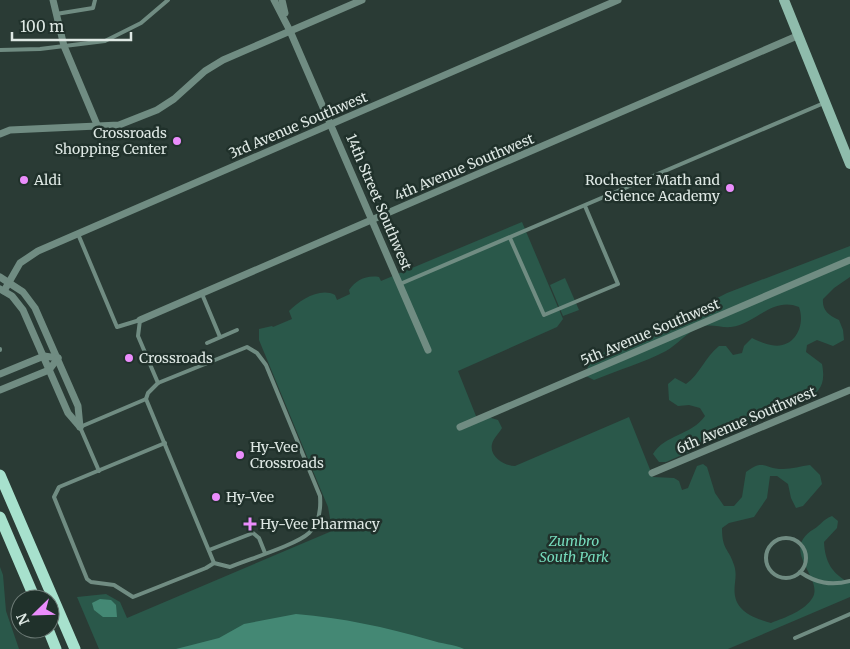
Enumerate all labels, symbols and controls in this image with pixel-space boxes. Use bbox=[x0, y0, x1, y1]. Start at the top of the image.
scale bar bbox=[12, 10, 131, 42]
text: 100 m bbox=[20, 17, 64, 36]
street label: 3rd Avenue Southwest bbox=[226, 87, 371, 162]
place label: Crossroads Shopping Center bbox=[55, 124, 167, 158]
street label: 4th Avenue Southwest bbox=[391, 129, 537, 205]
street label: 14th Street Southwest bbox=[342, 131, 416, 273]
marker: Crossroads Shopping Center bbox=[171, 135, 183, 147]
place label: Aldi bbox=[33, 171, 62, 189]
place label: Rochester Math and Science Academy bbox=[585, 171, 721, 205]
marker: Aldi bbox=[18, 174, 30, 186]
marker: Rochester Math and Science Academy bbox=[724, 182, 736, 194]
street label: 5th Avenue Southwest bbox=[578, 294, 723, 369]
place label: Crossroads bbox=[139, 349, 213, 367]
marker: Crossroads bbox=[123, 352, 135, 364]
street label: 6th Avenue Southwest bbox=[674, 382, 819, 458]
place label: Hy-Vee Crossroads bbox=[250, 438, 324, 472]
marker: Hy-Vee Crossroads bbox=[234, 449, 246, 461]
place label: Hy-Vee bbox=[226, 488, 274, 506]
marker: Hy-Vee bbox=[210, 491, 222, 503]
place label: Hy-Vee Pharmacy bbox=[260, 515, 381, 533]
marker: Hy-Vee Pharmacy bbox=[244, 518, 256, 530]
park label: Zumbro South Park bbox=[539, 532, 609, 566]
north arrow bbox=[10, 589, 60, 639]
text: N bbox=[13, 610, 33, 628]

